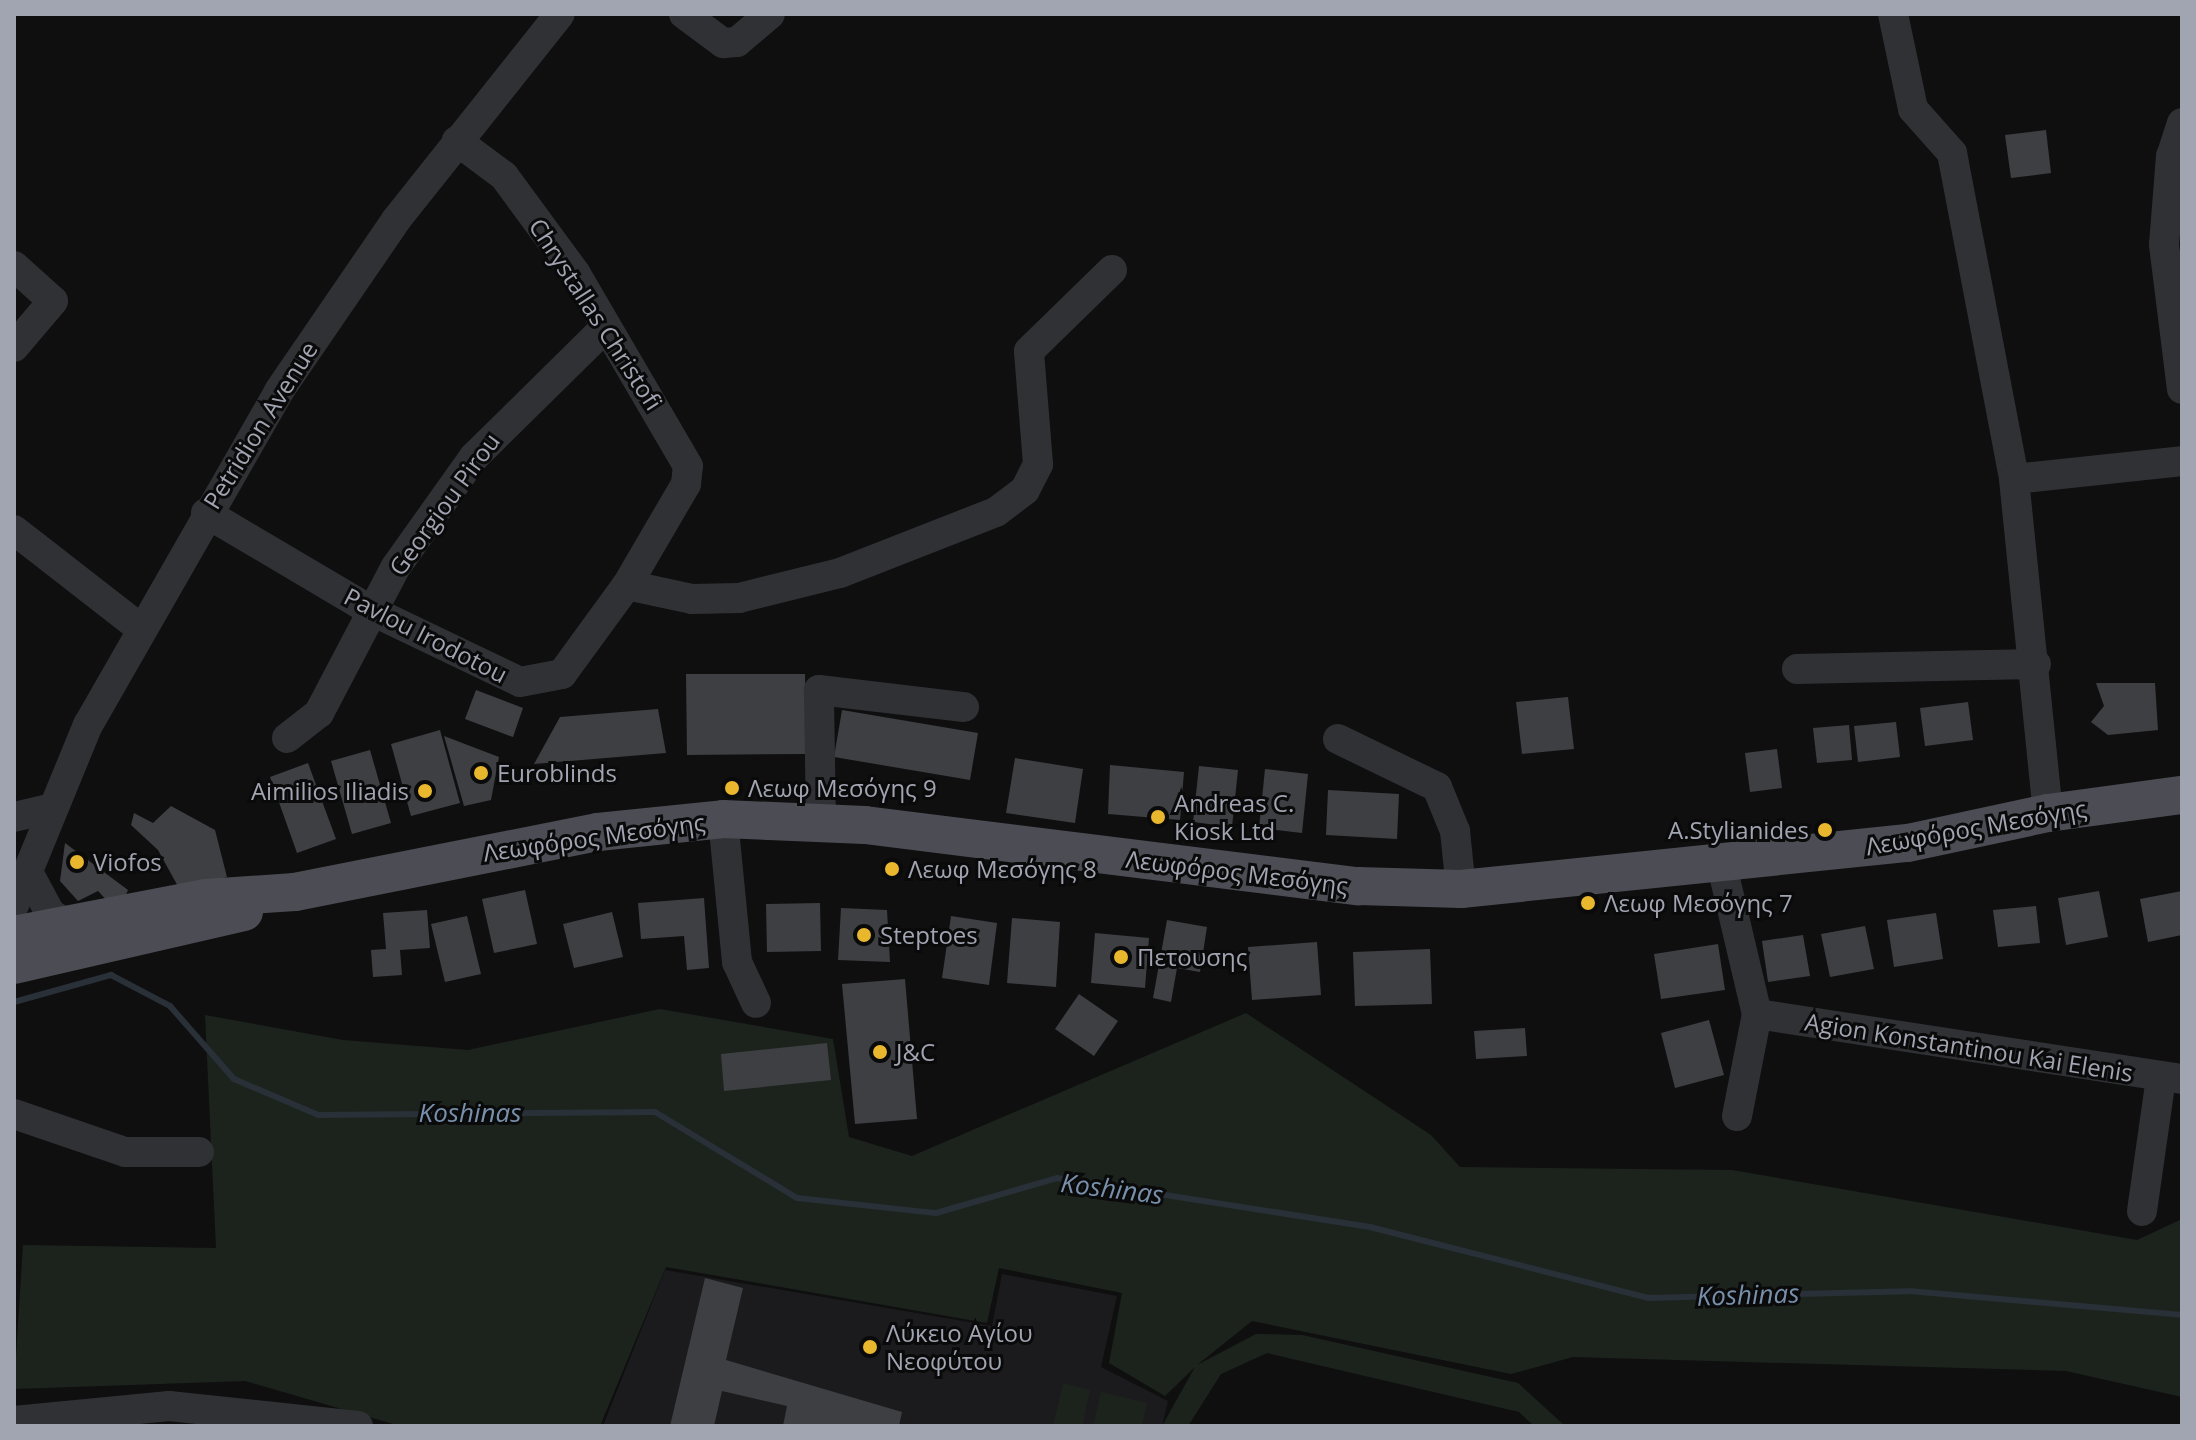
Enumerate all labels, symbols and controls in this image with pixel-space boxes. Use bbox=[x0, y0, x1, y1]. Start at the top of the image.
street label: Chrystallas Christofi bbox=[523, 213, 669, 415]
street label: Petridion Avenue bbox=[197, 336, 323, 514]
street label: Georgiou Pirou bbox=[383, 427, 505, 581]
street label: Pavlou Irodotou bbox=[340, 582, 512, 688]
place label: Euroblinds bbox=[497, 759, 617, 787]
marker: Euroblinds bbox=[472, 764, 490, 782]
place label: Λεωφ Μεσόγης 9 bbox=[748, 774, 937, 802]
place label: Aimilios Iliadis bbox=[251, 777, 409, 805]
marker: Λεωφ Μεσόγης 9 bbox=[723, 779, 741, 797]
marker: Aimilios Iliadis bbox=[416, 782, 434, 800]
place label: Andreas C. Kiosk Ltd bbox=[1174, 789, 1294, 845]
street label: Λεωφόρος Μεσόγης bbox=[1863, 793, 2089, 861]
street label: Λεωφόρος Μεσόγης bbox=[481, 807, 707, 867]
marker: Andreas C. Kiosk Ltd bbox=[1149, 808, 1167, 826]
place label: A.Stylianides bbox=[1668, 816, 1809, 844]
marker: A.Stylianides bbox=[1816, 821, 1834, 839]
street label: Λεωφόρος Μεσόγης bbox=[1124, 844, 1350, 900]
place label: Viofos bbox=[93, 848, 162, 876]
marker: Viofos bbox=[68, 853, 86, 871]
place label: Λεωφ Μεσόγης 8 bbox=[908, 855, 1097, 883]
marker: Λεωφ Μεσόγης 8 bbox=[883, 860, 901, 878]
place label: Λεωφ Μεσόγης 7 bbox=[1604, 889, 1793, 917]
marker: Λεωφ Μεσόγης 7 bbox=[1579, 894, 1597, 912]
place label: Steptoes bbox=[880, 921, 978, 949]
marker: Steptoes bbox=[855, 926, 873, 944]
place label: Πετουσης bbox=[1137, 943, 1247, 971]
marker: Πετουσης bbox=[1112, 948, 1130, 966]
street label: Agion Konstantinou Kai Elenis bbox=[1803, 1007, 2135, 1087]
place label: J&C bbox=[896, 1038, 935, 1066]
marker: J&C bbox=[871, 1043, 889, 1061]
water label: Koshinas bbox=[419, 1097, 521, 1129]
water label: Koshinas bbox=[1059, 1167, 1165, 1211]
water label: Koshinas bbox=[1696, 1278, 1800, 1312]
place label: Λύκειο Αγίου Νεοφύτου bbox=[886, 1319, 1033, 1375]
marker: Λύκειο Αγίου Νεοφύτου bbox=[861, 1338, 879, 1356]

